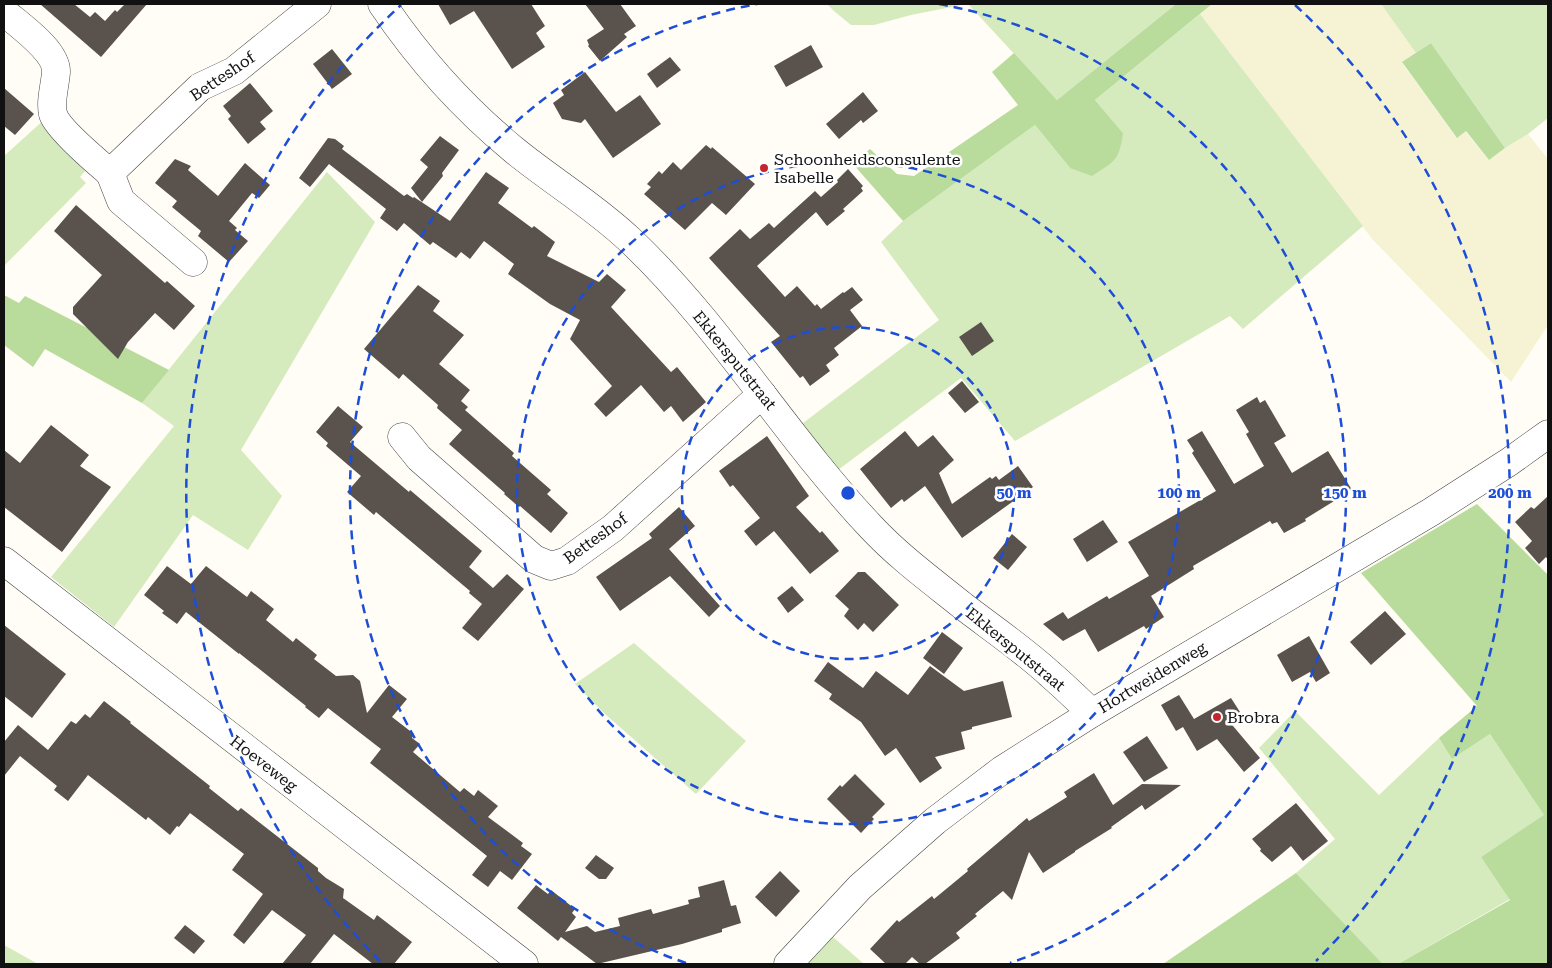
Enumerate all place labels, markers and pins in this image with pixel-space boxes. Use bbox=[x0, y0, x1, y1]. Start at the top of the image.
place label: Schoonheidsconsulente Isabelle bbox=[774, 150, 961, 187]
marker: Schoonheidsconsulente Isabelle bbox=[758, 162, 770, 174]
centre of rings bbox=[839, 484, 857, 502]
place label: Brobra bbox=[1227, 708, 1280, 727]
marker: Brobra bbox=[1211, 711, 1223, 723]

